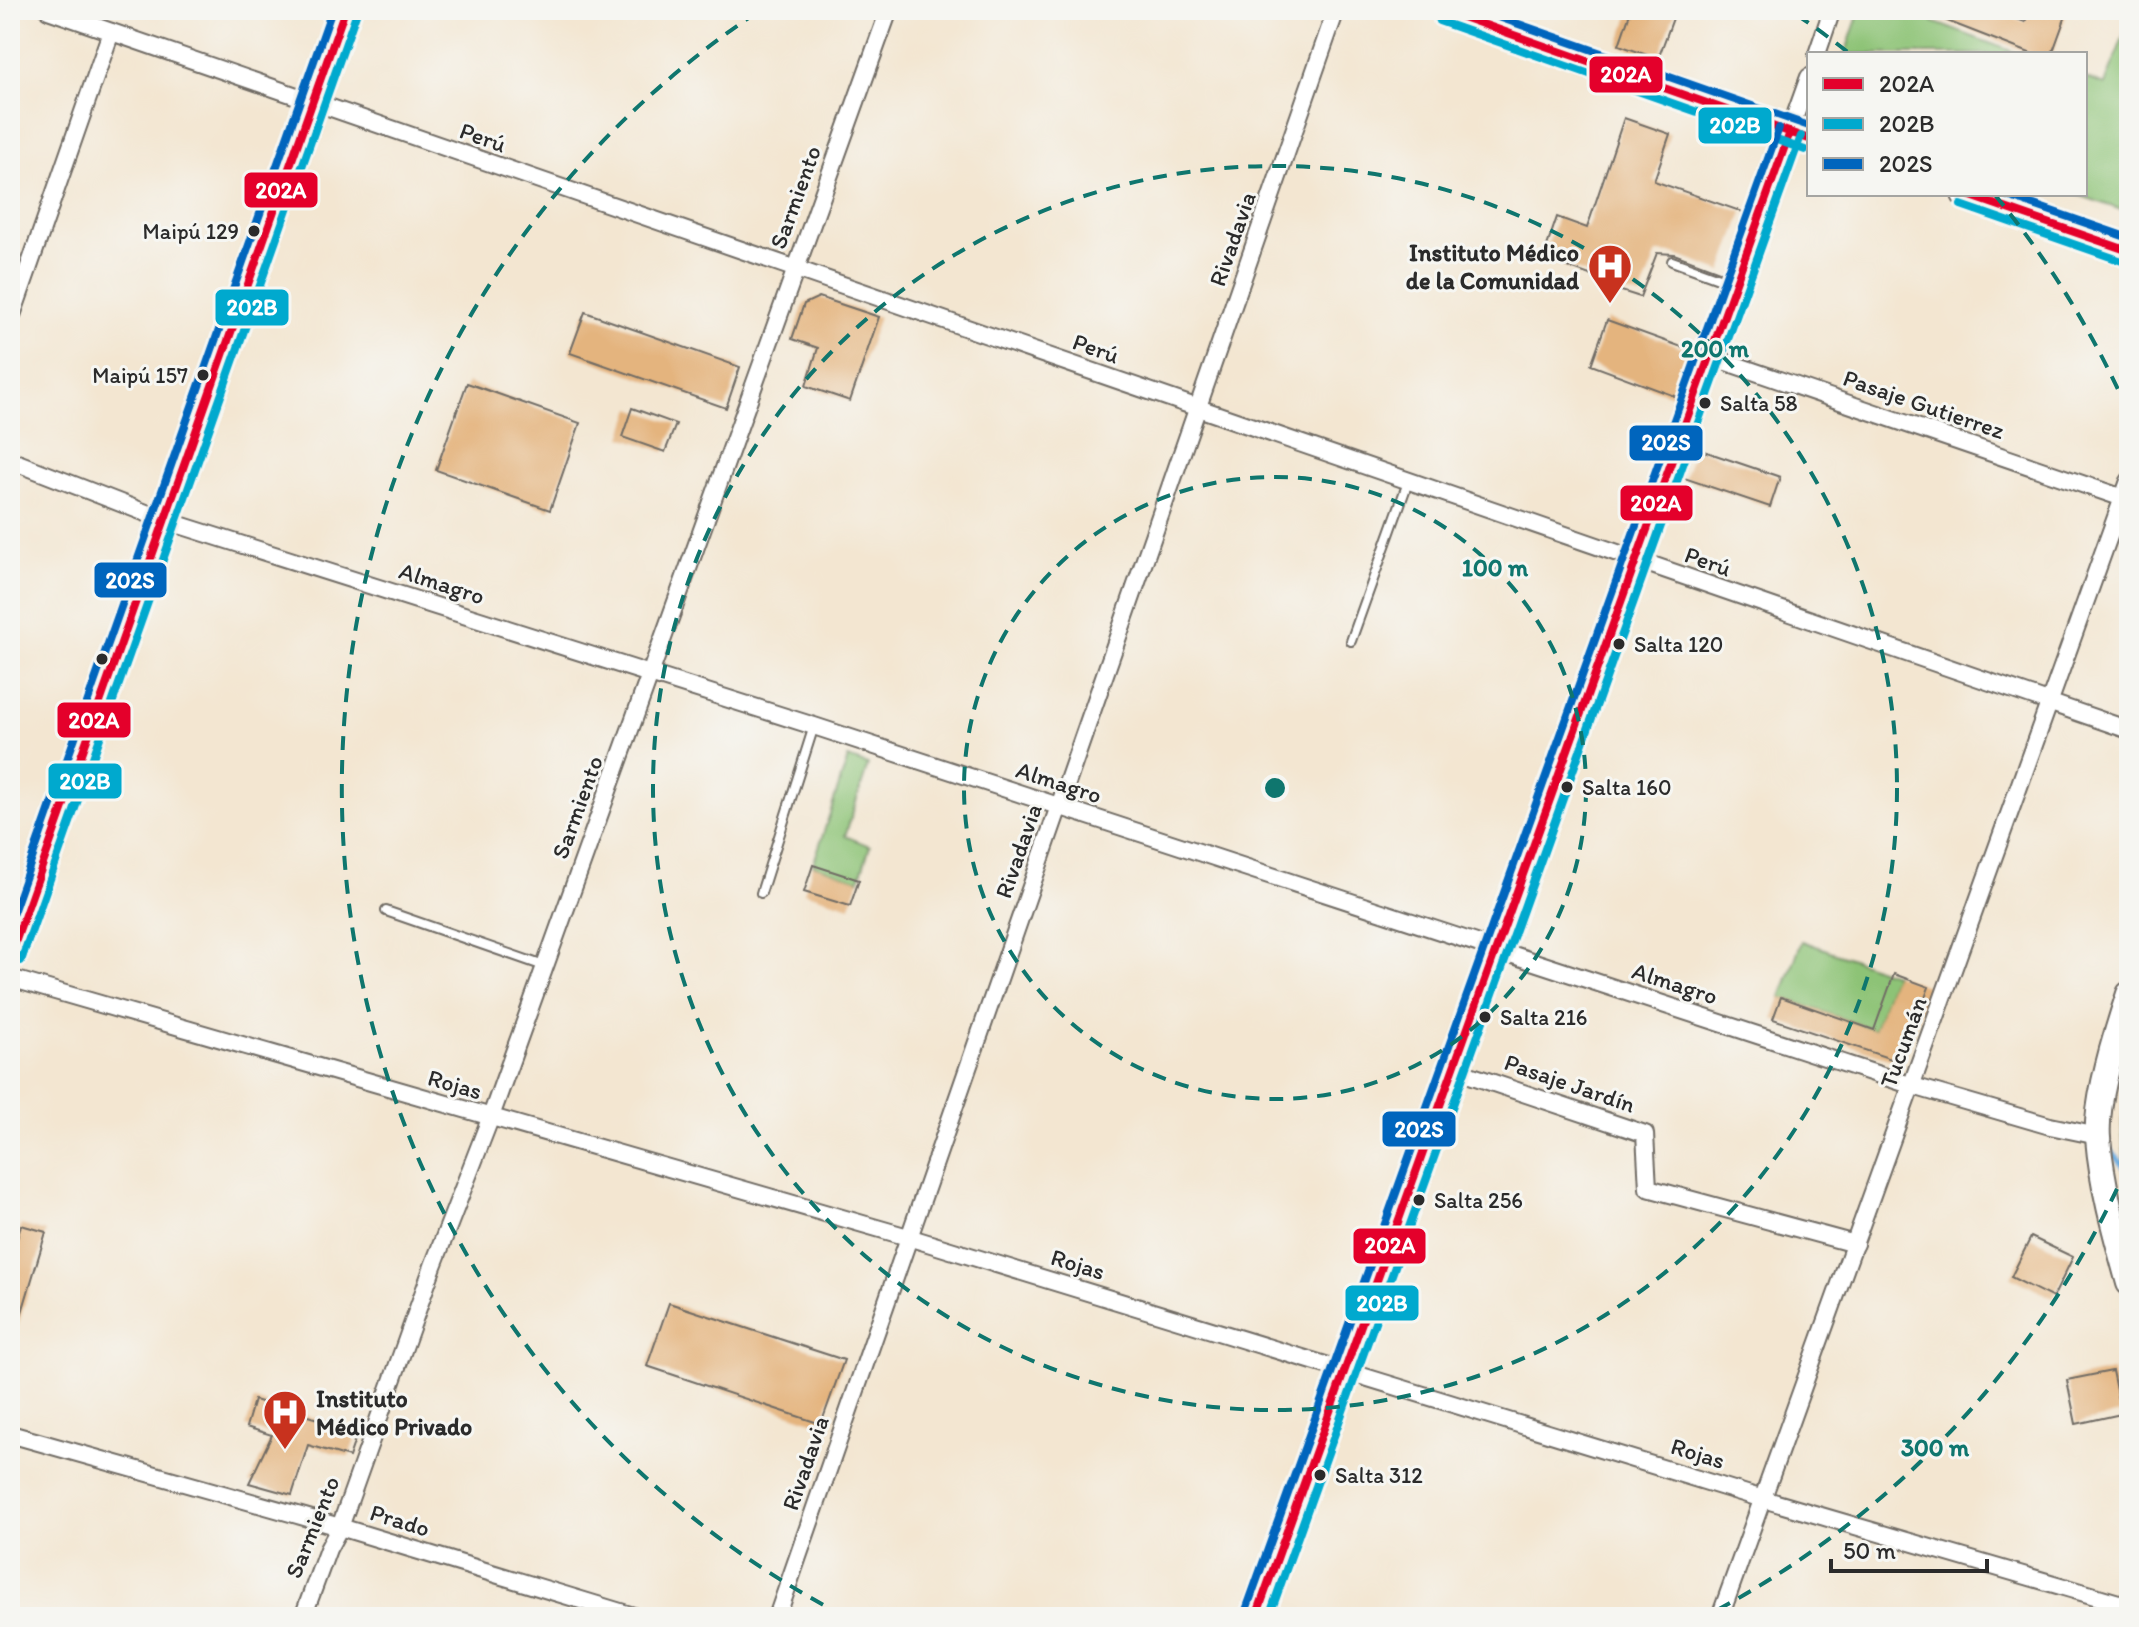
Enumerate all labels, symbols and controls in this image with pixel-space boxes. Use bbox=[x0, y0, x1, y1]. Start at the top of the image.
legend bbox=[1807, 52, 2087, 196]
line badge: 202A bbox=[1588, 55, 1664, 94]
text: 202A bbox=[1601, 61, 1652, 88]
text: 202A bbox=[1879, 69, 1934, 98]
line badge: 202B bbox=[1697, 106, 1773, 145]
text: 202B bbox=[1879, 109, 1935, 138]
text: 202B bbox=[1710, 112, 1760, 139]
street label: Perú bbox=[456, 116, 510, 158]
street label: Sarmiento bbox=[763, 142, 827, 252]
text: 202S bbox=[1879, 149, 1933, 178]
line badge: 202A bbox=[243, 171, 319, 209]
text: 202A bbox=[256, 177, 307, 204]
street label: Rivadavia bbox=[1202, 188, 1262, 290]
place label: Maipú 129 bbox=[143, 218, 239, 245]
marker: Maipú 129 bbox=[246, 223, 262, 239]
place label: Instituto Médico de la Comunidad bbox=[1406, 238, 1580, 295]
hospital icon: Instituto Médico de la Comunidad bbox=[1586, 242, 1634, 305]
line badge: 202B bbox=[214, 288, 290, 327]
text: 202B bbox=[227, 294, 277, 321]
street label: Perú bbox=[1069, 327, 1123, 369]
text: 200 m bbox=[1681, 334, 1750, 363]
place label: Maipú 157 bbox=[92, 362, 188, 389]
street label: Pasaje Gutierrez bbox=[1840, 363, 2008, 445]
marker: Maipú 157 bbox=[195, 367, 211, 383]
place label: Salta 58 bbox=[1720, 390, 1798, 417]
marker: Salta 58 bbox=[1697, 395, 1713, 411]
line badge: 202S bbox=[1628, 424, 1704, 462]
text: 202S bbox=[1641, 429, 1691, 456]
line badge: 202A bbox=[1619, 484, 1694, 522]
text: 202A bbox=[1631, 490, 1682, 517]
street label: Perú bbox=[1681, 540, 1735, 582]
text: 100 m bbox=[1462, 553, 1529, 582]
street label: Almagro bbox=[396, 556, 488, 610]
line badge: 202S bbox=[93, 561, 168, 599]
text: 202S bbox=[105, 567, 155, 594]
place label: Salta 120 bbox=[1634, 631, 1723, 658]
marker: Salta 120 bbox=[1611, 636, 1627, 652]
unlabelled marker bbox=[94, 651, 110, 667]
line badge: 202A bbox=[56, 701, 132, 739]
text: 202A bbox=[69, 707, 120, 734]
street label: Sarmiento bbox=[545, 752, 609, 862]
street label: Almagro bbox=[1013, 755, 1105, 809]
line badge: 202B bbox=[47, 762, 123, 800]
text: 202B bbox=[60, 768, 110, 795]
centre of rings bbox=[1261, 774, 1289, 802]
place label: Salta 160 bbox=[1582, 774, 1671, 801]
marker: Salta 160 bbox=[1559, 779, 1575, 795]
street label: Rivadavia bbox=[988, 800, 1048, 902]
street label: Almagro bbox=[1629, 956, 1721, 1010]
street label: Tucumán bbox=[1873, 992, 1933, 1092]
place label: Salta 216 bbox=[1500, 1004, 1587, 1031]
marker: Salta 216 bbox=[1477, 1009, 1493, 1025]
street label: Pasaje Jardín bbox=[1501, 1047, 1639, 1119]
street label: Rojas bbox=[425, 1062, 485, 1106]
line badge: 202S bbox=[1381, 1110, 1457, 1148]
text: 202S bbox=[1394, 1116, 1444, 1143]
place label: Salta 256 bbox=[1434, 1187, 1523, 1214]
marker: Salta 256 bbox=[1411, 1192, 1427, 1208]
line badge: 202A bbox=[1352, 1227, 1427, 1265]
text: 202A bbox=[1365, 1232, 1416, 1259]
street label: Rojas bbox=[1047, 1242, 1109, 1286]
line badge: 202B bbox=[1344, 1284, 1420, 1322]
text: 202B bbox=[1357, 1290, 1407, 1317]
place label: Instituto Médico Privado bbox=[316, 1384, 472, 1441]
hospital icon: Instituto Médico Privado bbox=[261, 1388, 309, 1451]
street label: Rivadavia bbox=[775, 1412, 835, 1514]
street label: Rojas bbox=[1667, 1431, 1729, 1475]
text: 300 m bbox=[1901, 1433, 1970, 1462]
place label: Salta 312 bbox=[1335, 1462, 1423, 1489]
marker: Salta 312 bbox=[1312, 1467, 1328, 1483]
street label: Sarmiento bbox=[278, 1472, 346, 1582]
street label: Prado bbox=[367, 1497, 433, 1543]
scale bar bbox=[1831, 1523, 1987, 1573]
text: 50 m bbox=[1843, 1536, 1896, 1565]

